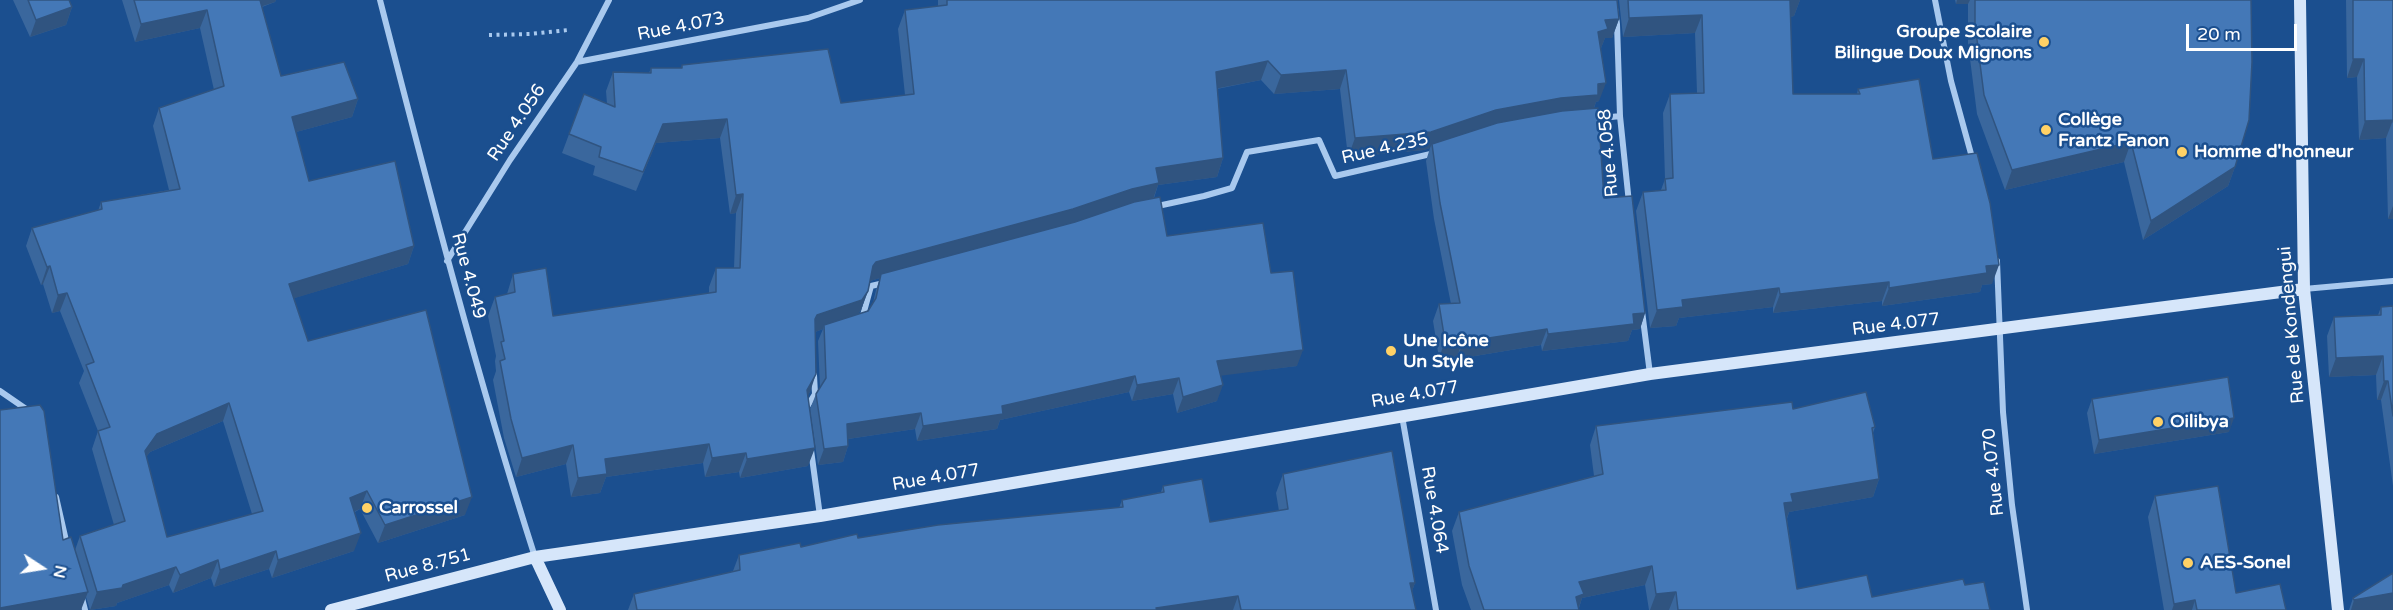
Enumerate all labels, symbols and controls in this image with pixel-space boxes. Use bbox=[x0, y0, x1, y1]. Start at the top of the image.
street label: Rue 4.073 bbox=[635, 8, 727, 46]
scale bar bbox=[2189, 12, 2300, 50]
place label: Groupe Scolaire Bilingue Doux Mignons bbox=[1834, 21, 2032, 63]
text: 20 m bbox=[2197, 23, 2241, 45]
marker: Groupe Scolaire Bilingue Doux Mignons bbox=[2037, 35, 2051, 49]
street label: Rue 4.056 bbox=[483, 80, 551, 166]
street label: Rue 4.058 bbox=[1594, 108, 1624, 198]
place label: Collège Frantz Fanon bbox=[2058, 109, 2169, 152]
marker: Collège Frantz Fanon bbox=[2039, 123, 2053, 137]
street label: Rue 4.235 bbox=[1339, 129, 1431, 169]
place label: Homme d'honneur bbox=[2194, 141, 2353, 163]
marker: Homme d'honneur bbox=[2175, 145, 2189, 159]
street label: Rue 4.049 bbox=[446, 230, 490, 322]
street label: Rue de Kondengui bbox=[2274, 245, 2310, 405]
street label: Rue 4.077 bbox=[1851, 309, 1941, 341]
place label: Une Icône Un Style bbox=[1403, 330, 1489, 372]
marker: Une Icône Un Style bbox=[1384, 344, 1398, 358]
street label: Rue 4.077 bbox=[1370, 377, 1460, 413]
place label: Oilibya bbox=[2170, 411, 2229, 433]
marker: Oilibya bbox=[2151, 415, 2165, 429]
street label: Rue 4.070 bbox=[1979, 427, 2009, 517]
street label: Rue 4.077 bbox=[891, 460, 981, 496]
street label: Rue 4.064 bbox=[1416, 465, 1452, 555]
place label: Carrossel bbox=[379, 497, 458, 519]
marker: Carrossel bbox=[360, 501, 374, 515]
north arrow bbox=[12, 538, 72, 598]
street label: Rue 8.751 bbox=[383, 544, 473, 588]
place label: AES-Sonel bbox=[2200, 552, 2291, 574]
marker: AES-Sonel bbox=[2181, 556, 2195, 570]
text: N bbox=[48, 563, 71, 580]

